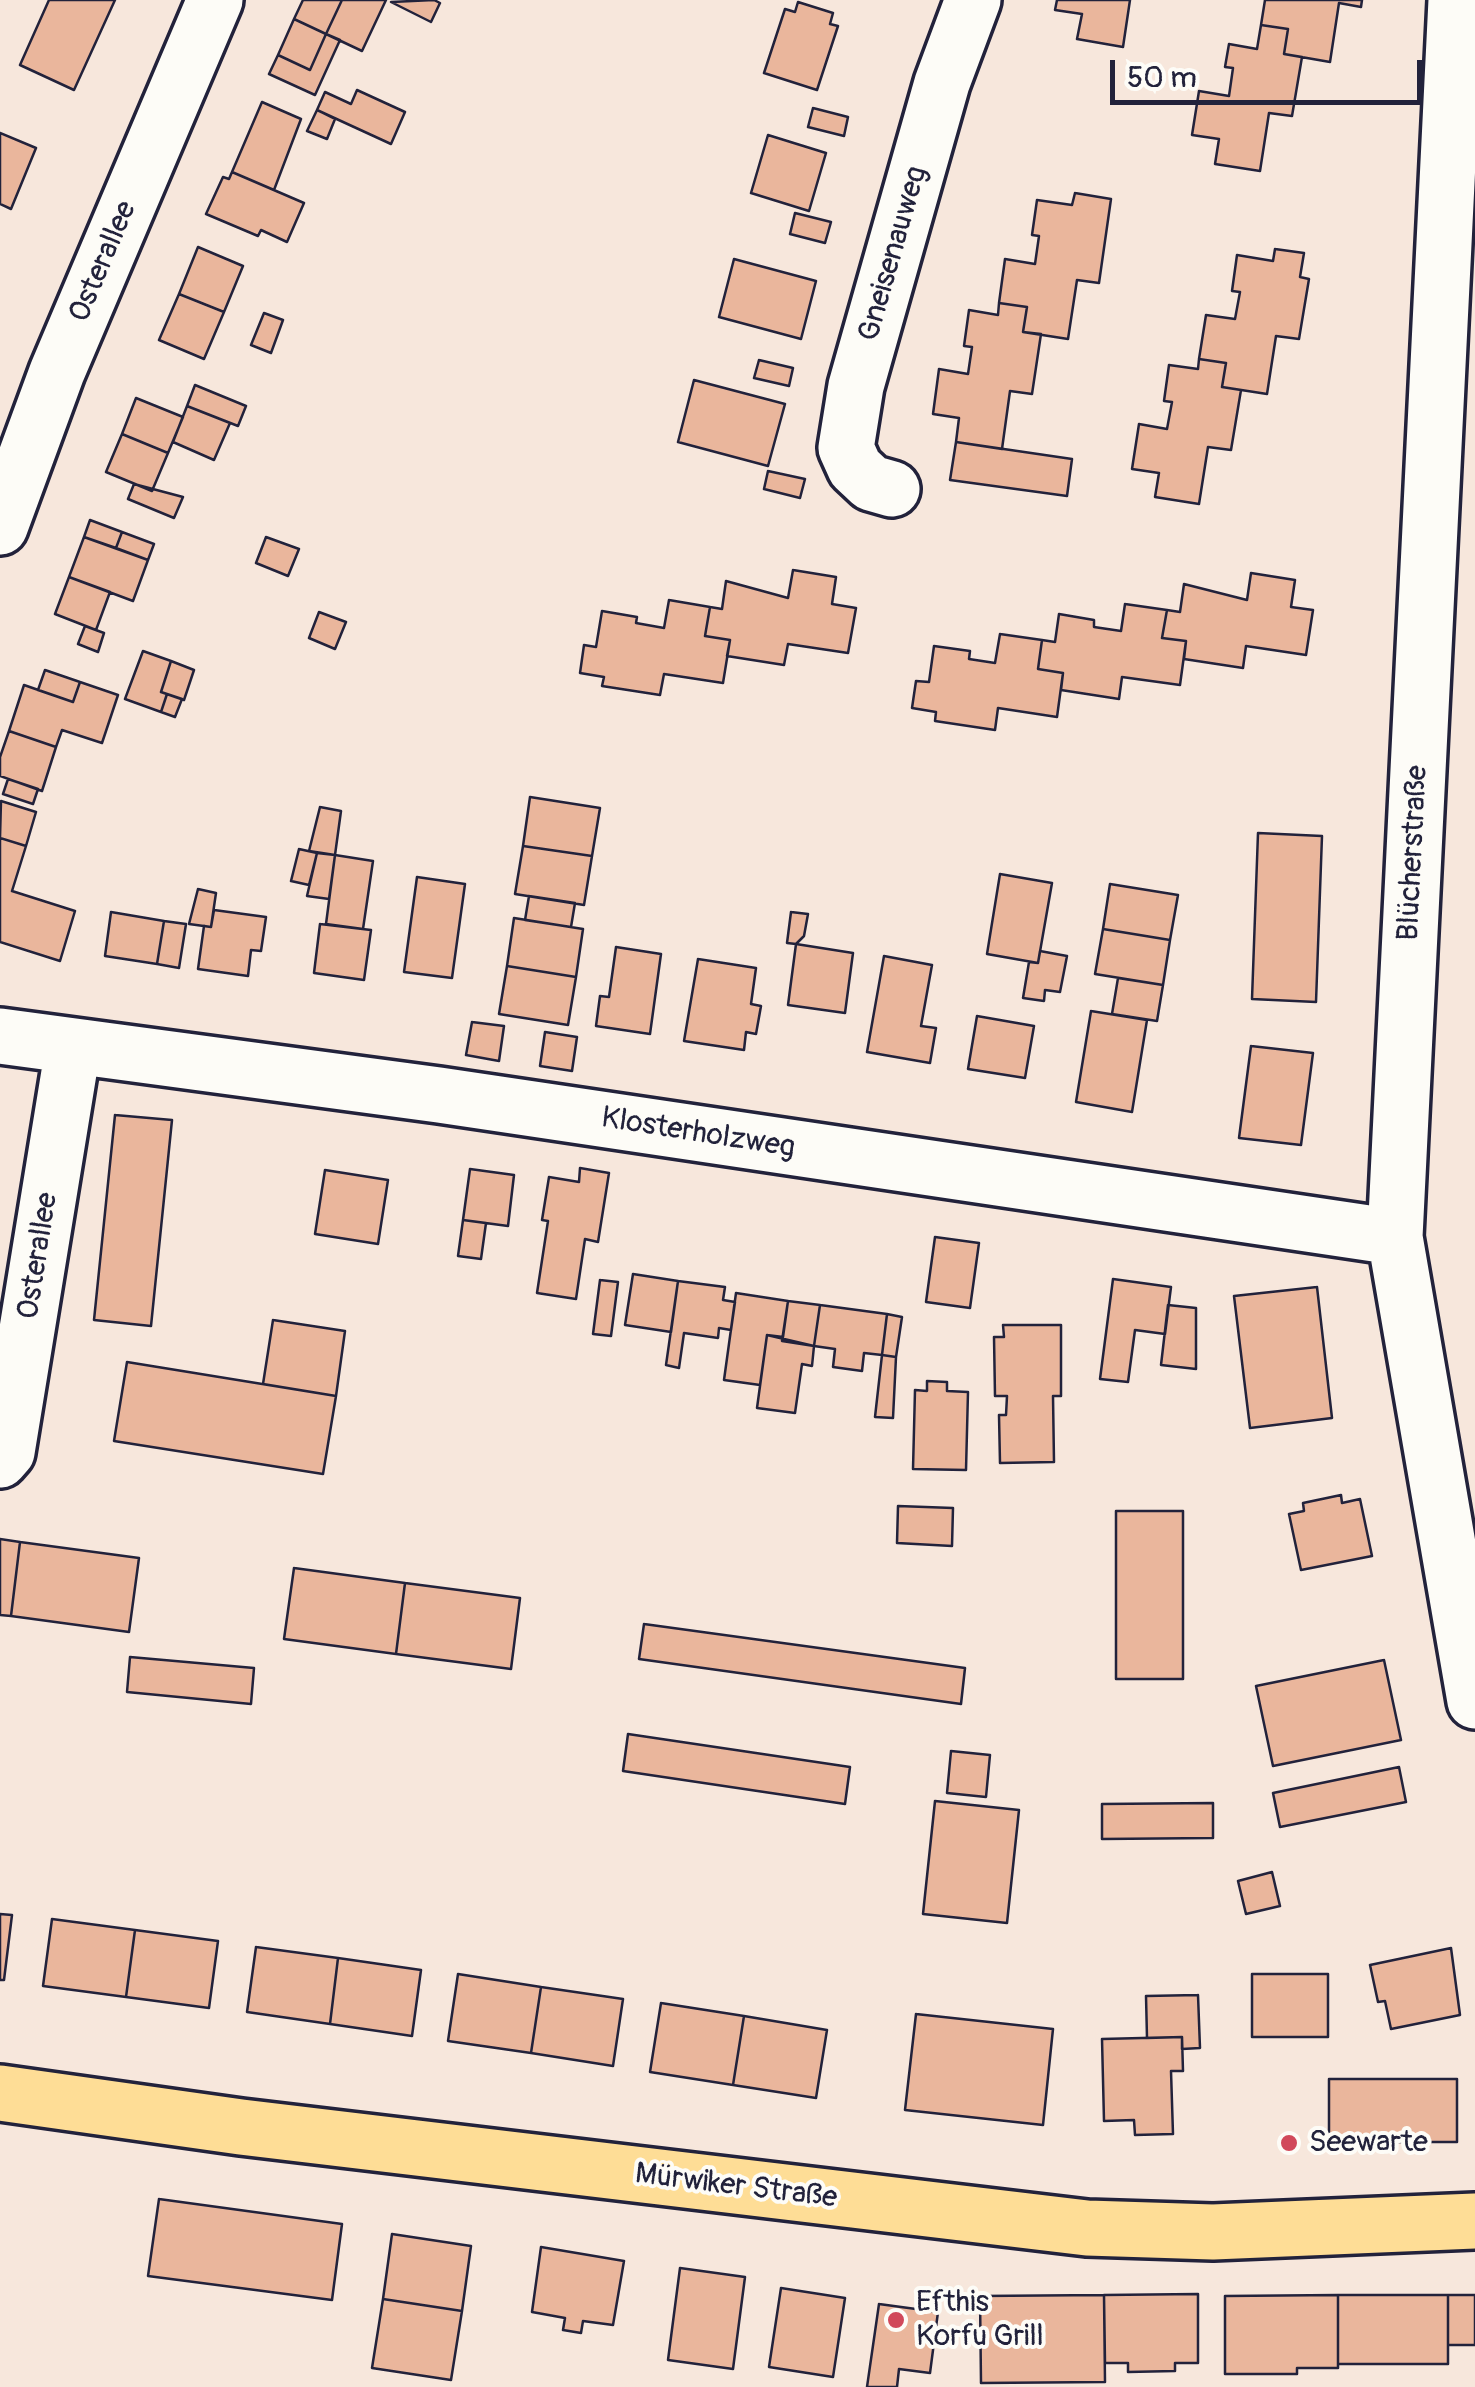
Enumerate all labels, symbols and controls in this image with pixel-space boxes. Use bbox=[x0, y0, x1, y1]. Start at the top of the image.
scale bar bbox=[1115, 40, 1428, 102]
text: 50 m bbox=[1127, 59, 1197, 96]
street label: Gneisenauweg bbox=[852, 162, 936, 346]
street label: Osterallee bbox=[62, 196, 146, 328]
street label: Blücherstraße bbox=[1391, 764, 1437, 942]
street label: Klosterholzweg bbox=[599, 1101, 797, 1167]
street label: Osterallee bbox=[11, 1190, 67, 1322]
place label: Seewarte bbox=[1309, 2125, 1428, 2161]
marker: Seewarte bbox=[1278, 2132, 1300, 2154]
street label: Mürwiker Straße bbox=[633, 2157, 839, 2217]
place label: Efthis Korfu Grill bbox=[916, 2285, 1044, 2356]
marker: Efthis Korfu Grill bbox=[885, 2309, 907, 2331]

